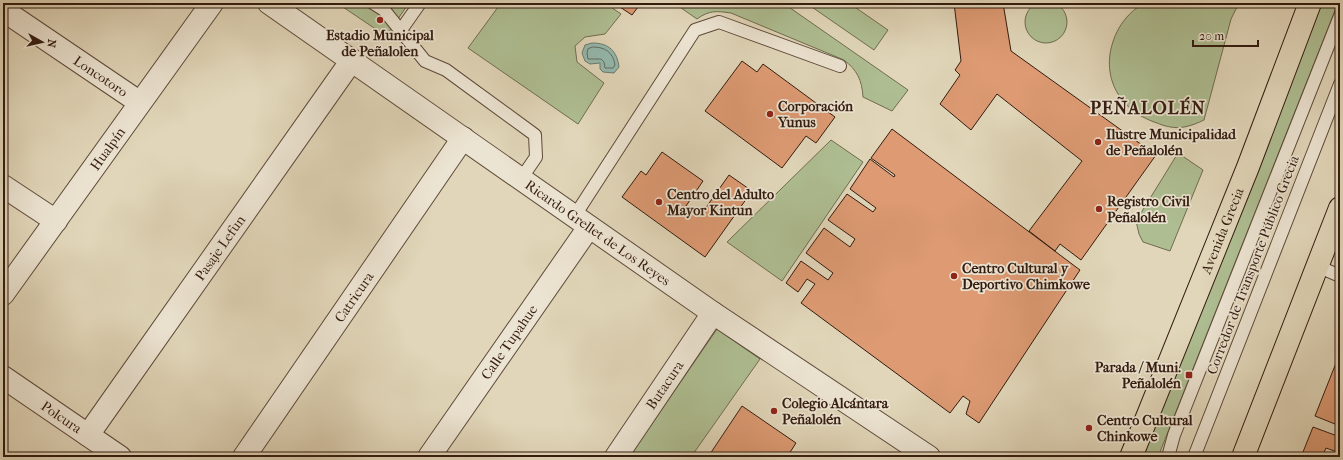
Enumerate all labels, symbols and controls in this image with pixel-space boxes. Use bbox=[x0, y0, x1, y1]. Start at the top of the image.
marker: Estadio Municipal de Peñalolen bbox=[375, 15, 385, 25]
north arrow bbox=[22, 22, 62, 62]
scale bar bbox=[1193, 22, 1258, 48]
place label: Estadio Municipal de Peñalolen bbox=[326, 27, 434, 60]
text: 20 m bbox=[1199, 29, 1224, 43]
text: N bbox=[44, 38, 58, 49]
street label: Loncotoro bbox=[70, 52, 131, 100]
district label: PEÑALOLÉN bbox=[1090, 96, 1206, 119]
place label: Corporación Yunus bbox=[777, 98, 854, 131]
marker: Corporación Yunus bbox=[765, 109, 775, 119]
street label: Hualpín bbox=[86, 124, 129, 174]
place label: Ilustre Municipalidad de Peñalolén bbox=[1106, 126, 1237, 159]
marker: Ilustre Municipalidad de Peñalolén bbox=[1093, 137, 1103, 147]
street label: Corredor de Transporte Público Grecia bbox=[1203, 153, 1303, 377]
street label: Ricardo Grellet de Los Reyes bbox=[522, 176, 674, 289]
street label: Avenida Grecia bbox=[1197, 185, 1247, 277]
place label: Centro del Adulto Mayor Kintun bbox=[666, 186, 774, 219]
place label: Registro Civil Peñalolén bbox=[1107, 193, 1190, 226]
marker: Centro del Adulto Mayor Kintun bbox=[654, 197, 664, 207]
marker: Registro Civil Peñalolén bbox=[1094, 204, 1104, 214]
street label: Pasaje Lefun bbox=[191, 212, 249, 284]
place label: Centro Cultural y Deportivo Chimkowe bbox=[962, 260, 1090, 293]
street label: Catricura bbox=[331, 268, 377, 326]
marker: Centro Cultural y Deportivo Chimkowe bbox=[949, 271, 959, 281]
street label: Calle Tupahue bbox=[477, 301, 541, 383]
street label: Butacura bbox=[642, 357, 687, 412]
place label: Parada / Muni. Peñalolén bbox=[1095, 359, 1182, 392]
marker: Parada / Muni. Peñalolén bbox=[1184, 370, 1194, 380]
place label: Colegio Alcántara Peñalolén bbox=[782, 395, 889, 428]
street label: Polcura bbox=[38, 397, 86, 437]
marker: Colegio Alcántara Peñalolén bbox=[769, 406, 779, 416]
place label: Centro Cultural Chinkowe bbox=[1097, 412, 1193, 445]
marker: Centro Cultural Chinkowe bbox=[1084, 423, 1094, 433]

